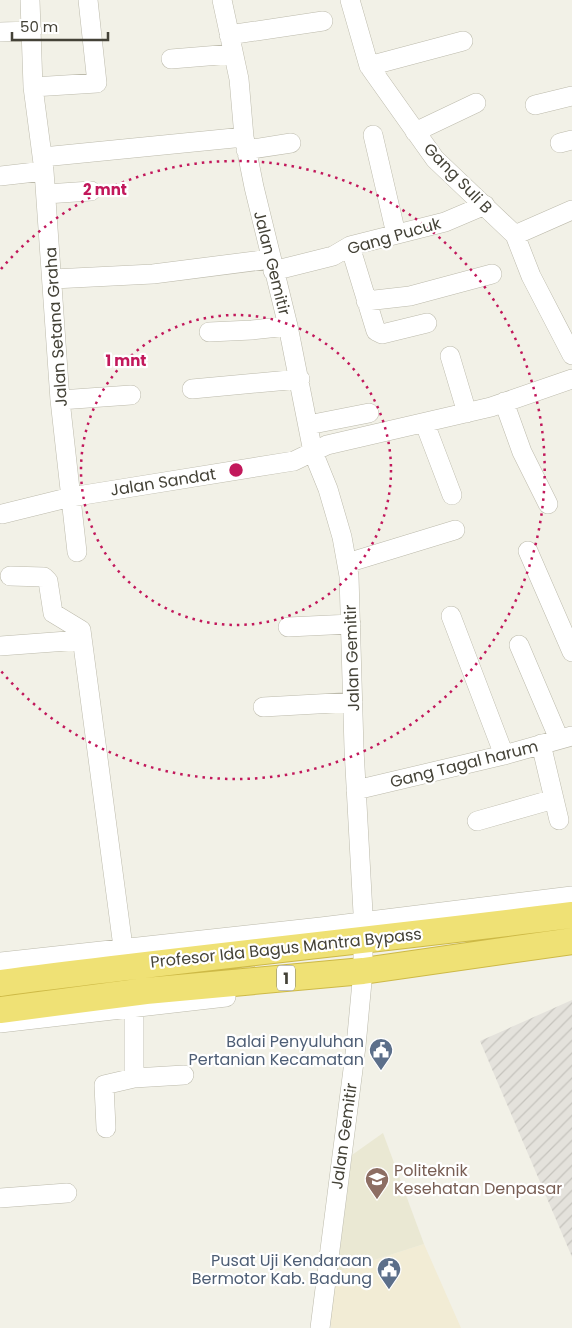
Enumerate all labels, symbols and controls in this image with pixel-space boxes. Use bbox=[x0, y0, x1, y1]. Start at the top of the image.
scale bar bbox=[12, 10, 109, 42]
text: 50 m bbox=[20, 16, 58, 37]
street label: Gang Suli B bbox=[418, 138, 498, 219]
text: 2 mnt bbox=[83, 179, 127, 200]
street label: Jalan Gemitir bbox=[248, 208, 296, 318]
street label: Gang Pucuk bbox=[345, 211, 444, 260]
street label: Jalan Setana Graha bbox=[39, 246, 73, 408]
text: 1 mnt bbox=[106, 350, 146, 371]
centre of rings bbox=[227, 461, 245, 479]
street label: Jalan Sandat bbox=[109, 462, 218, 502]
street label: Jalan Gemitir bbox=[339, 604, 365, 712]
street label: Gang Tagal harum bbox=[388, 734, 540, 794]
street label: Profesor Ida Bagus Mantra Bypass bbox=[149, 922, 423, 974]
road number: 1 bbox=[277, 966, 295, 990]
place label: Balai Penyuluhan Pertanian Kecamatan bbox=[188, 1030, 364, 1071]
public building icon: Balai Penyuluhan Pertanian Kecamatan bbox=[368, 1037, 394, 1071]
street label: Jalan Gemitir bbox=[325, 1081, 363, 1191]
place label: Politeknik Kesehatan Denpasar bbox=[394, 1159, 562, 1200]
school or university icon: Politeknik Kesehatan Denpasar bbox=[364, 1166, 390, 1200]
place label: Pusat Uji Kendaraan Bermotor Kab. Badung bbox=[192, 1249, 372, 1290]
public building icon: Pusat Uji Kendaraan Bermotor Kab. Badung bbox=[376, 1256, 402, 1290]

